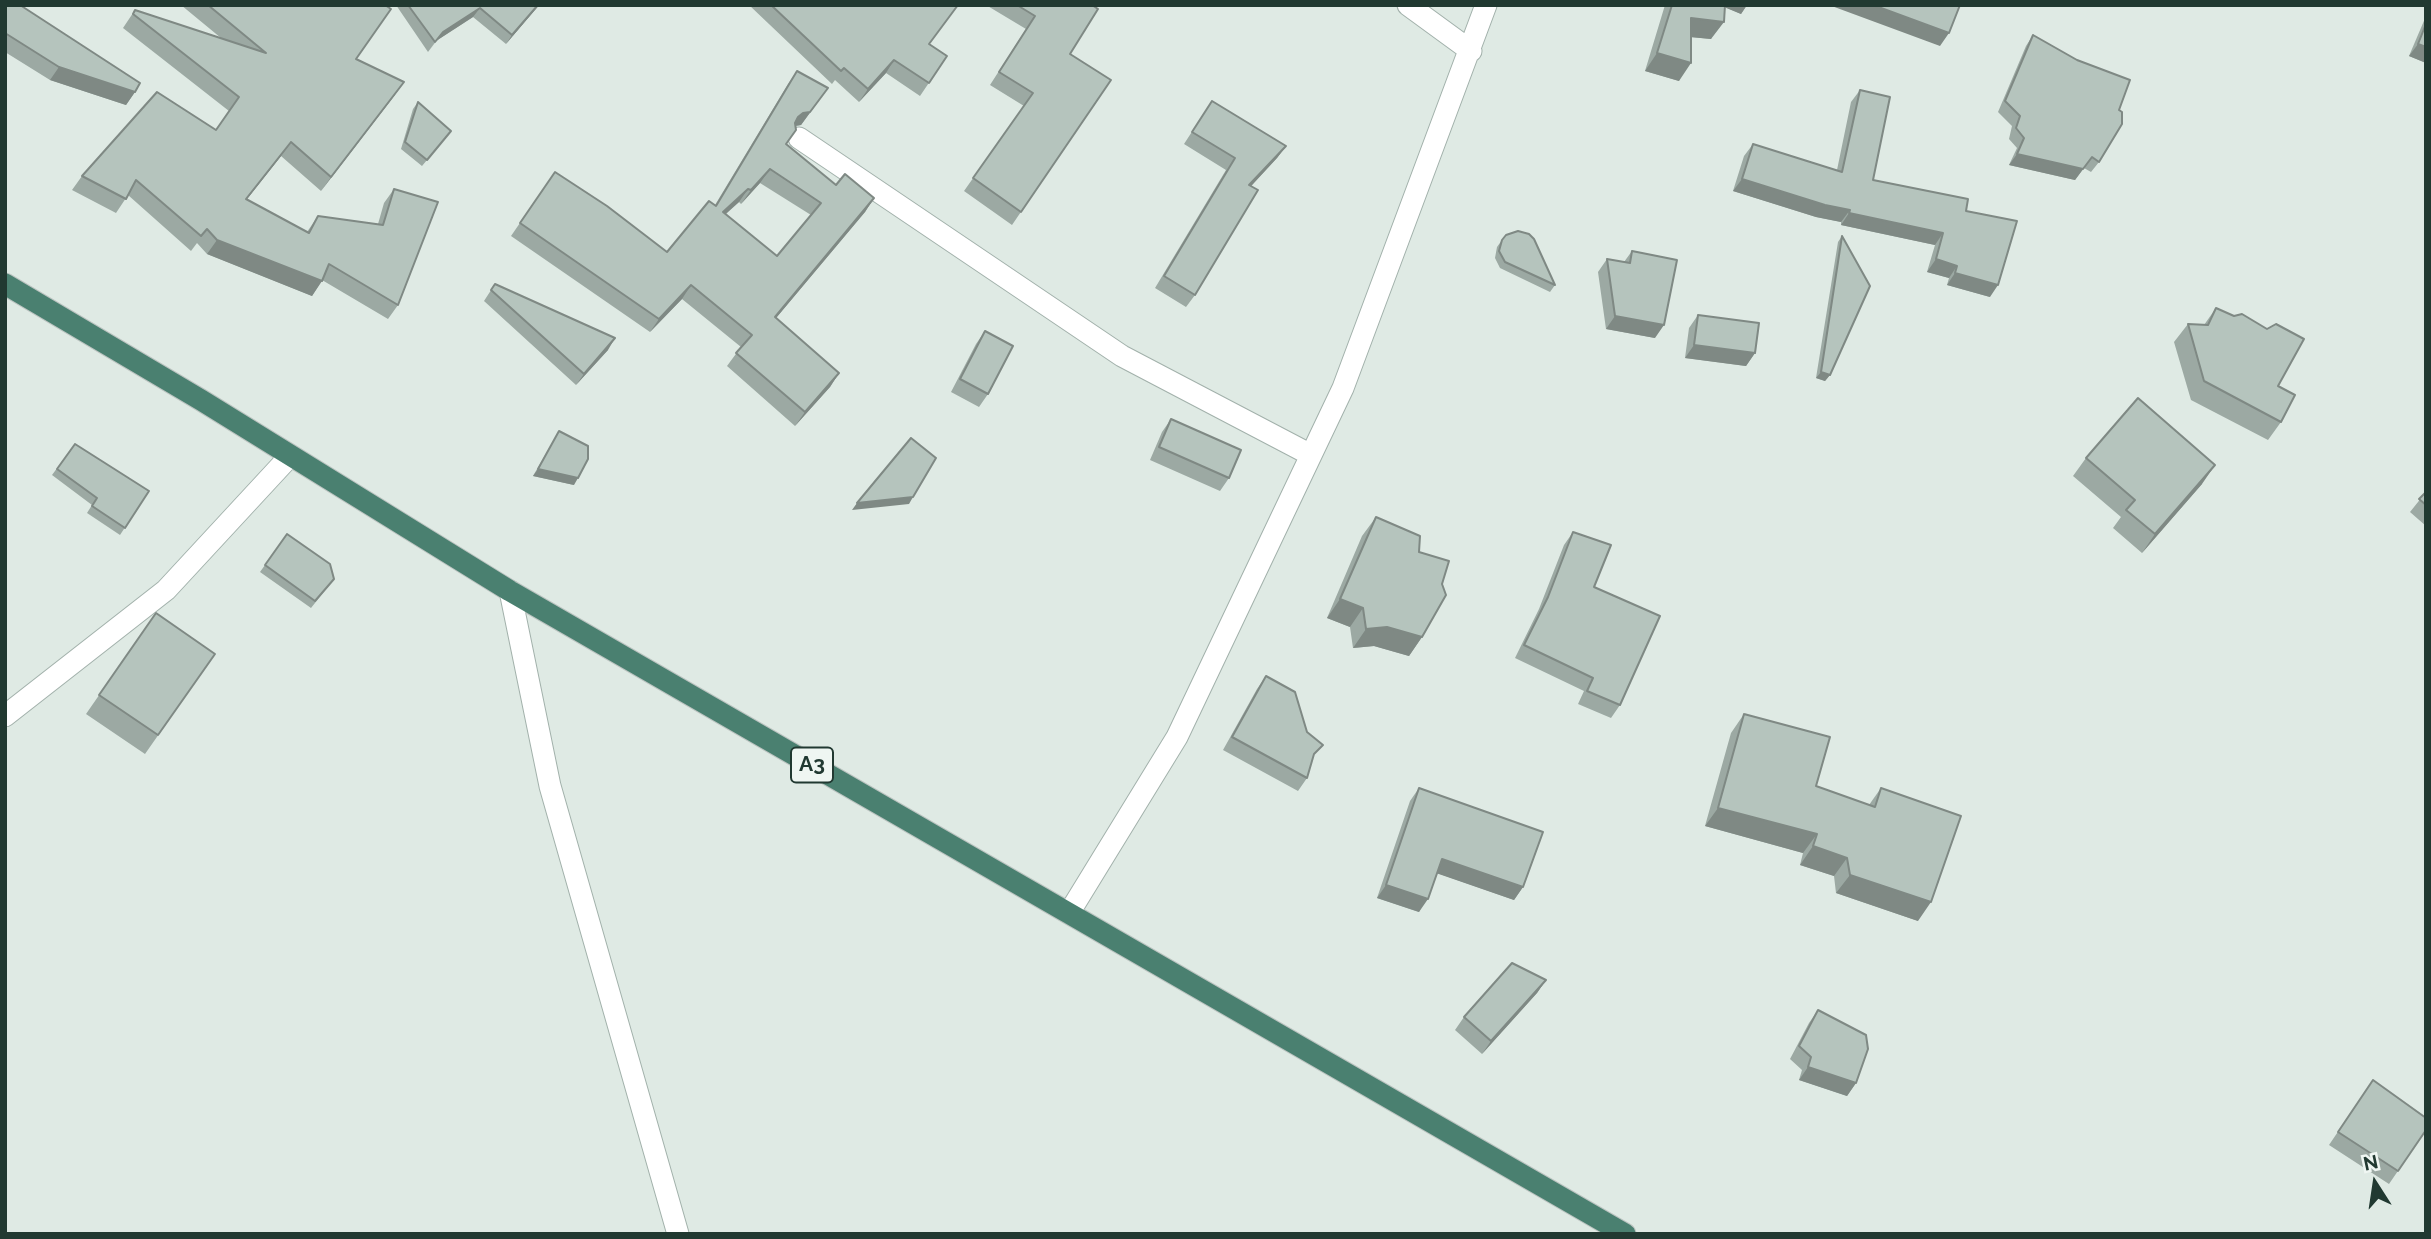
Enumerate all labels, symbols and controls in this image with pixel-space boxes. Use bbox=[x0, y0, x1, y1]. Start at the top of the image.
road number: A3 bbox=[791, 748, 833, 782]
north arrow bbox=[2340, 1148, 2410, 1218]
text: N bbox=[2361, 1150, 2380, 1175]

